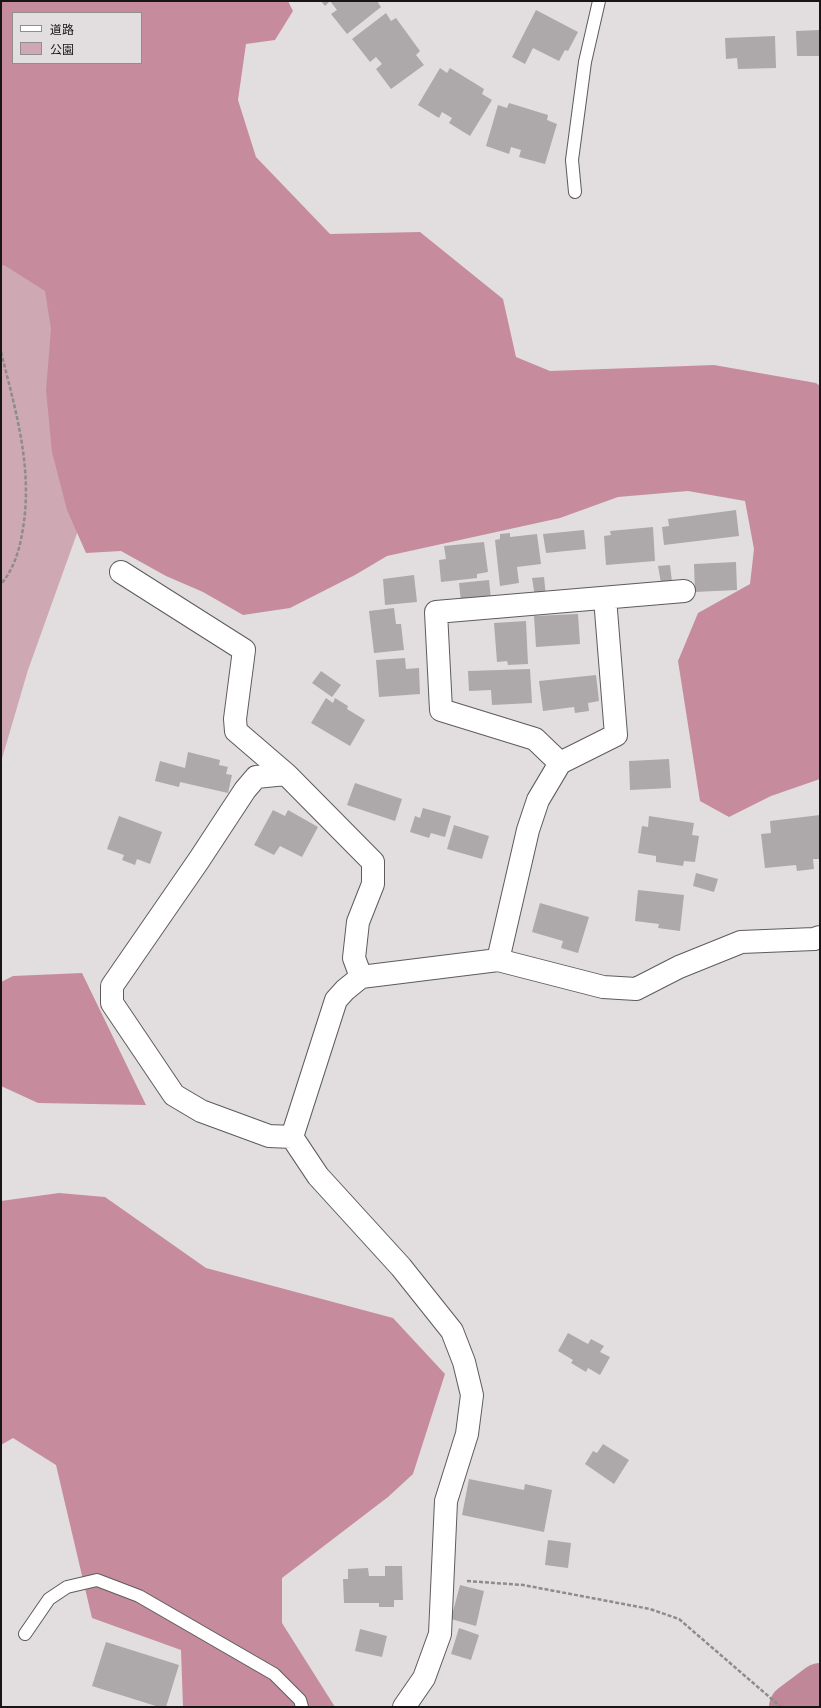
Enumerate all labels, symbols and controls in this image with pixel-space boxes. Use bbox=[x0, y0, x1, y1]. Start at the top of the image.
legend bbox=[12, 12, 142, 64]
text: 道路 bbox=[50, 23, 74, 37]
text: 公園 bbox=[50, 43, 74, 57]

